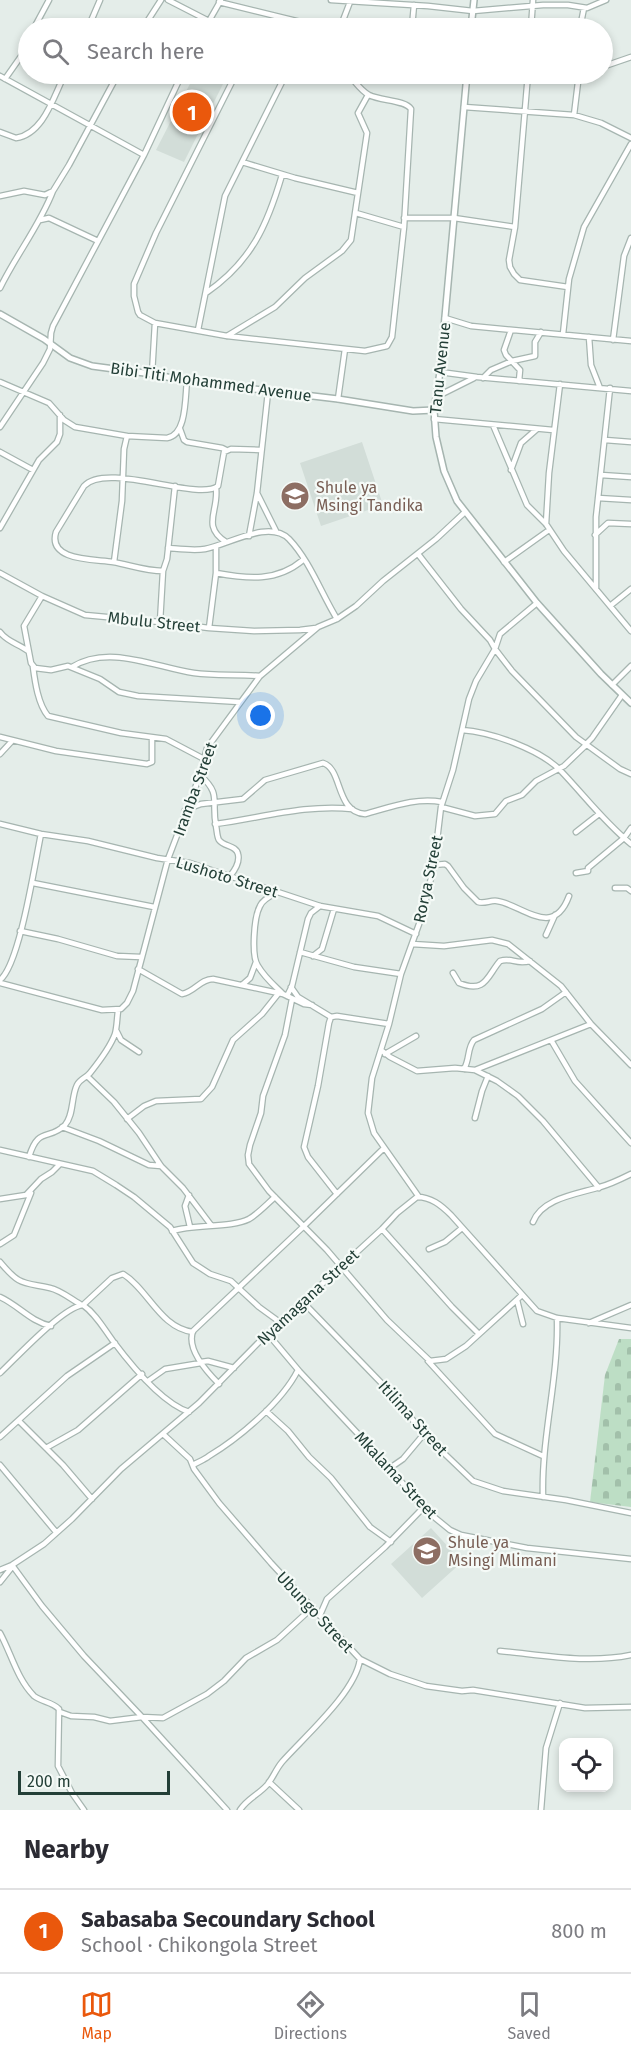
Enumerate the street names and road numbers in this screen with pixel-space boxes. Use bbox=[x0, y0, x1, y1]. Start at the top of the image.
street label: Tanu Avenue bbox=[426, 321, 454, 415]
street label: Bibi Titi Mohammed Avenue bbox=[109, 358, 313, 406]
street label: Mbulu Street bbox=[107, 608, 201, 636]
street label: Iramba Street bbox=[169, 739, 221, 839]
street label: Rorya Street bbox=[409, 833, 447, 924]
street label: Lushoto Street bbox=[174, 852, 281, 902]
street label: Nyamagana Street bbox=[253, 1245, 363, 1349]
street label: Itilima Street bbox=[374, 1377, 452, 1460]
street label: Mkalama Street bbox=[351, 1427, 441, 1523]
street label: Ubungo Street bbox=[273, 1568, 358, 1657]

